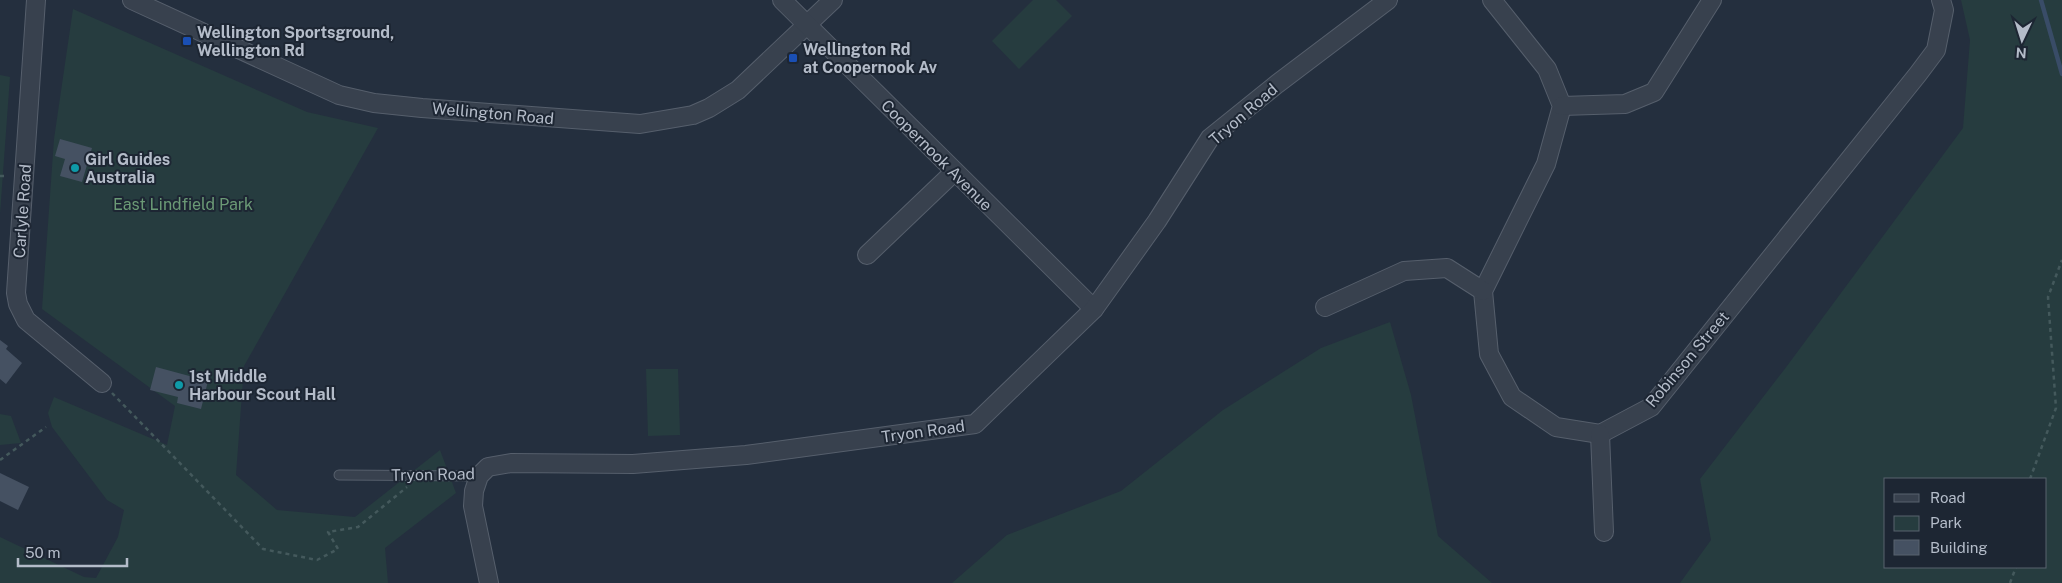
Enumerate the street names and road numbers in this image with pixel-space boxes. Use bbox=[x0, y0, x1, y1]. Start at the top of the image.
street label: Tryon Road bbox=[1205, 80, 1281, 149]
street label: Coopernook Avenue bbox=[877, 96, 996, 215]
street label: Wellington Road bbox=[431, 99, 555, 128]
street label: Carlyle Road bbox=[10, 163, 35, 259]
street label: Robinson Street bbox=[1642, 307, 1733, 411]
street label: Tryon Road bbox=[880, 416, 966, 447]
street label: Tryon Road bbox=[391, 464, 475, 485]

